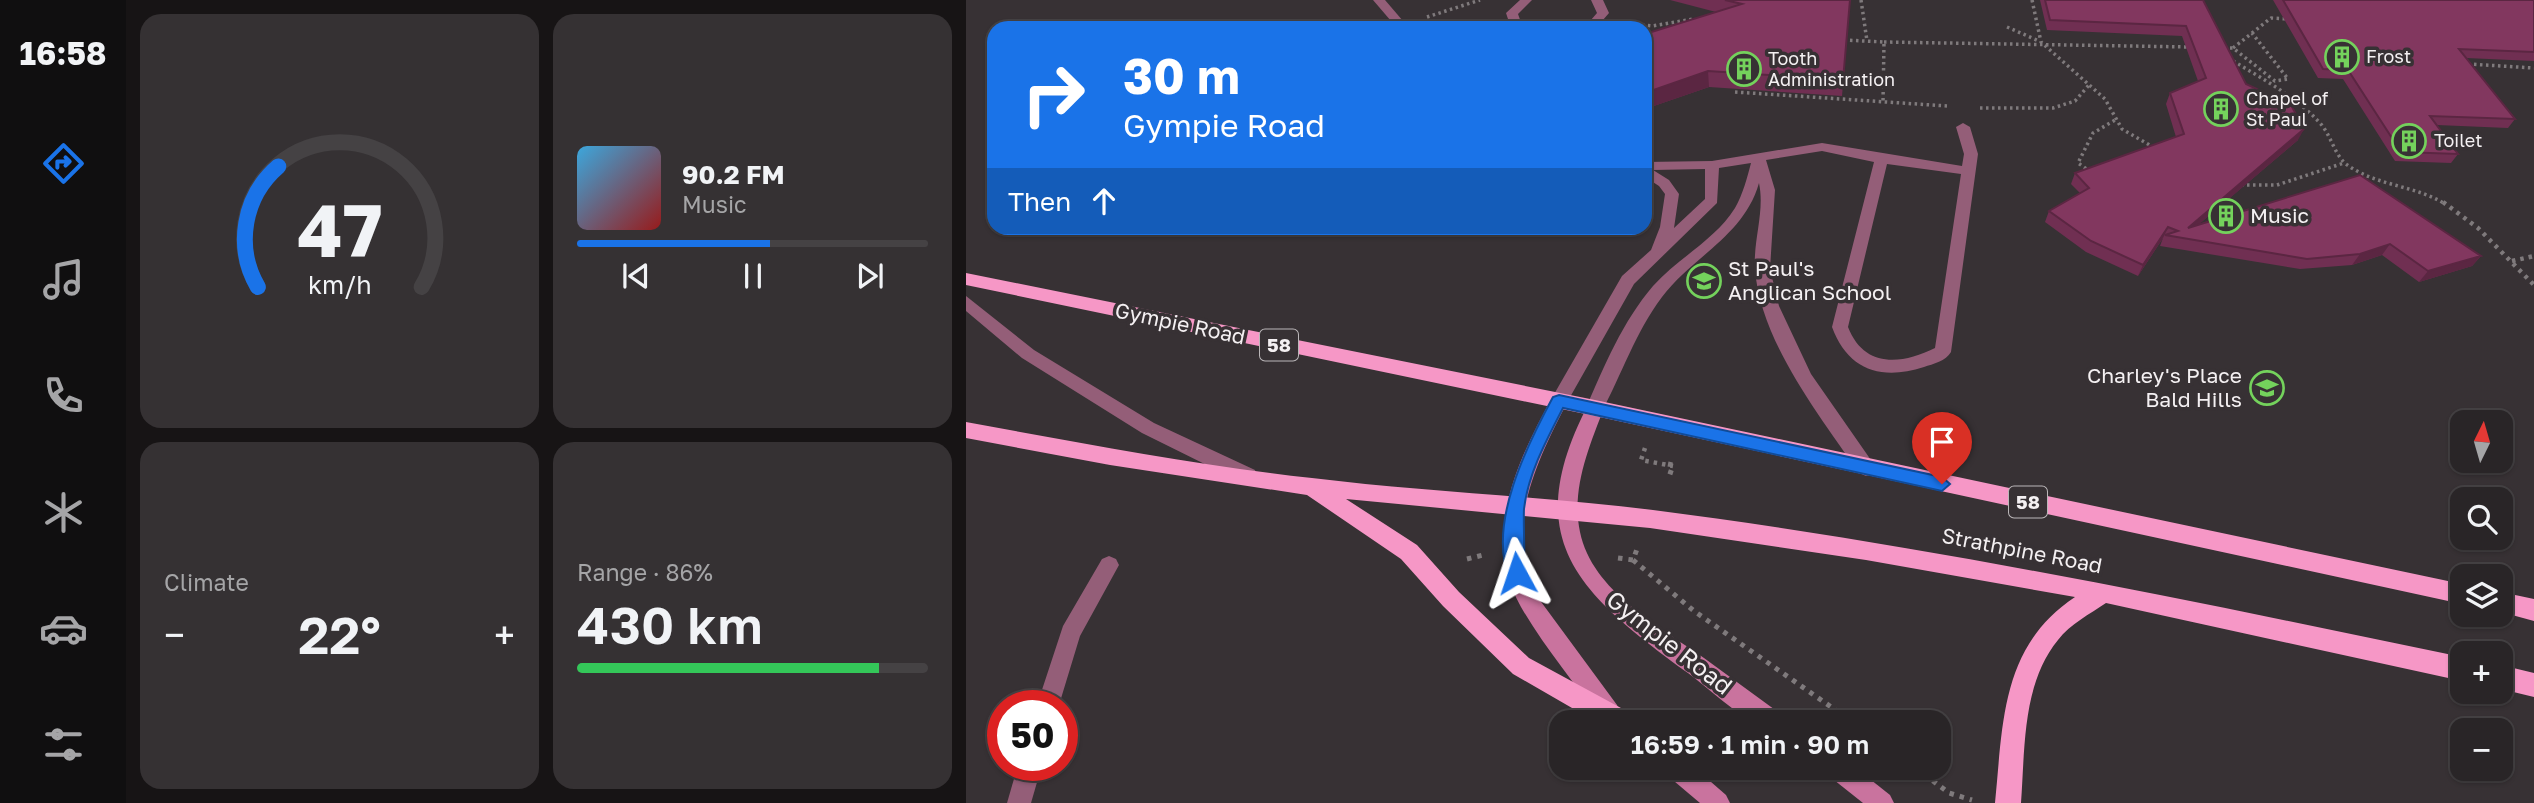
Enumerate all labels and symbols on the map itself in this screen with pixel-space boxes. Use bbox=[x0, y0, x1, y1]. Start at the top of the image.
building icon: Frost bbox=[2323, 38, 2361, 76]
place label: Frost bbox=[2366, 45, 2411, 67]
place label: Tooth Administration bbox=[1768, 47, 1895, 90]
building icon: Tooth Administration bbox=[1725, 50, 1763, 88]
place label: Chapel of St Paul bbox=[2246, 87, 2329, 130]
building icon: Chapel of St Paul bbox=[2202, 90, 2240, 128]
building icon: Toilet bbox=[2390, 122, 2428, 160]
place label: Toilet bbox=[2434, 129, 2482, 151]
building icon: Music bbox=[2207, 197, 2245, 235]
place label: Music bbox=[2250, 202, 2309, 228]
place label: St Paul's Anglican School bbox=[1728, 255, 1891, 305]
school or university icon: St Paul's Anglican School bbox=[1685, 262, 1723, 300]
street label: Gympie Road bbox=[1113, 297, 1248, 350]
road number: 58 bbox=[1260, 330, 1298, 360]
place label: Charley's Place Bald Hills bbox=[2087, 362, 2242, 412]
school or university icon: Charley's Place Bald Hills bbox=[2248, 369, 2286, 407]
north arrow bbox=[2450, 410, 2513, 472]
pin bbox=[1912, 412, 1972, 484]
road number: 58 bbox=[2009, 486, 2047, 517]
street label: Strathpine Road bbox=[1940, 522, 2105, 578]
position arrow bbox=[1480, 536, 1554, 610]
street label: Gympie Road bbox=[1601, 584, 1739, 700]
speed limit sign: 50 bbox=[987, 690, 1078, 781]

